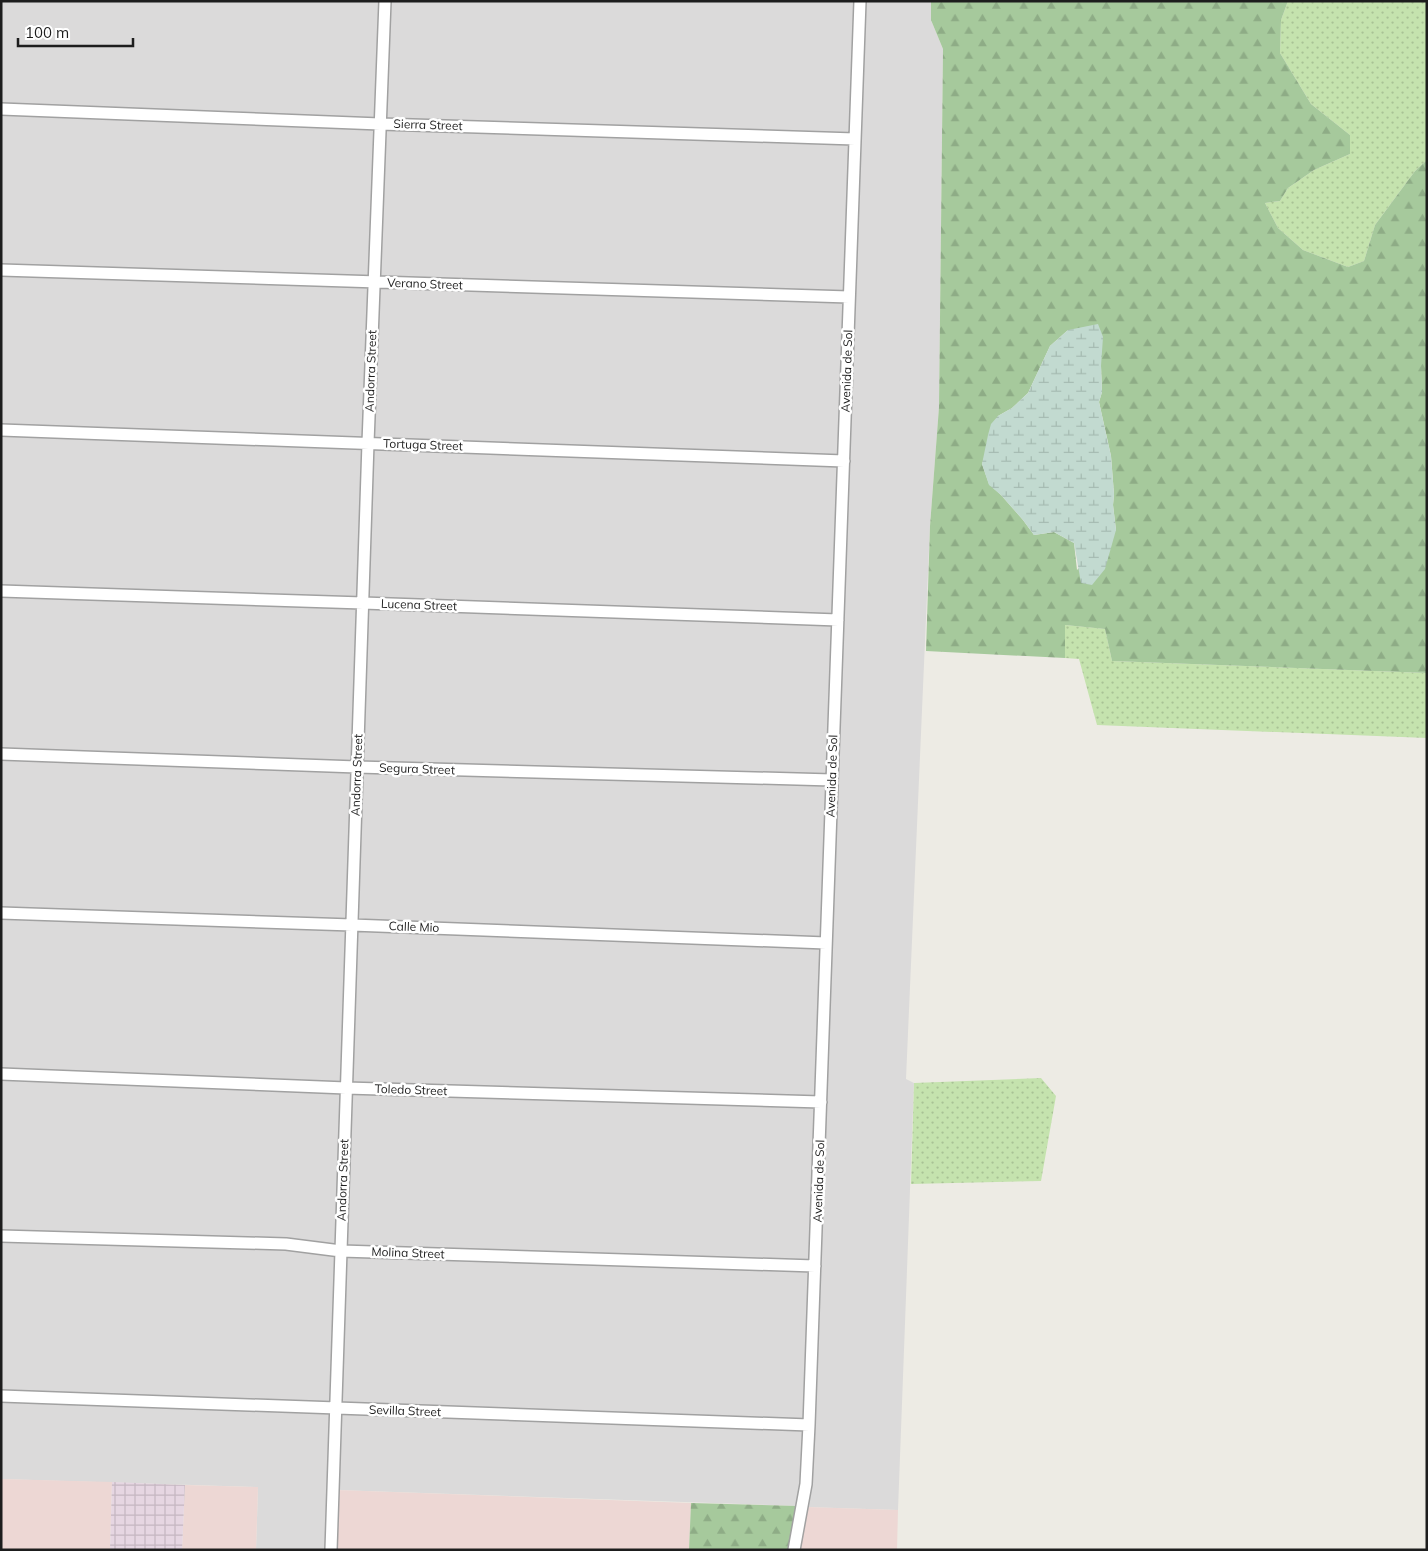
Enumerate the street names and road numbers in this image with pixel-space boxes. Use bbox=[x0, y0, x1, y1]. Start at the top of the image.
street label: Sierra Street bbox=[393, 116, 463, 133]
street label: Verano Street bbox=[387, 275, 463, 292]
street label: Avenida de Sol bbox=[838, 329, 855, 413]
street label: Andorra Street bbox=[362, 330, 379, 412]
street label: Tortuga Street bbox=[383, 436, 463, 453]
street label: Lucena Street bbox=[381, 596, 457, 613]
street label: Andorra Street bbox=[348, 734, 365, 816]
street label: Avenida de Sol bbox=[823, 734, 840, 818]
street label: Segura Street bbox=[379, 760, 455, 777]
street label: Calle Mio bbox=[388, 918, 440, 935]
street label: Toledo Street bbox=[374, 1081, 448, 1098]
street label: Andorra Street bbox=[334, 1139, 351, 1221]
street label: Avenida de Sol bbox=[810, 1139, 827, 1223]
street label: Molina Street bbox=[371, 1244, 445, 1261]
street label: Sevilla Street bbox=[369, 1402, 441, 1419]

